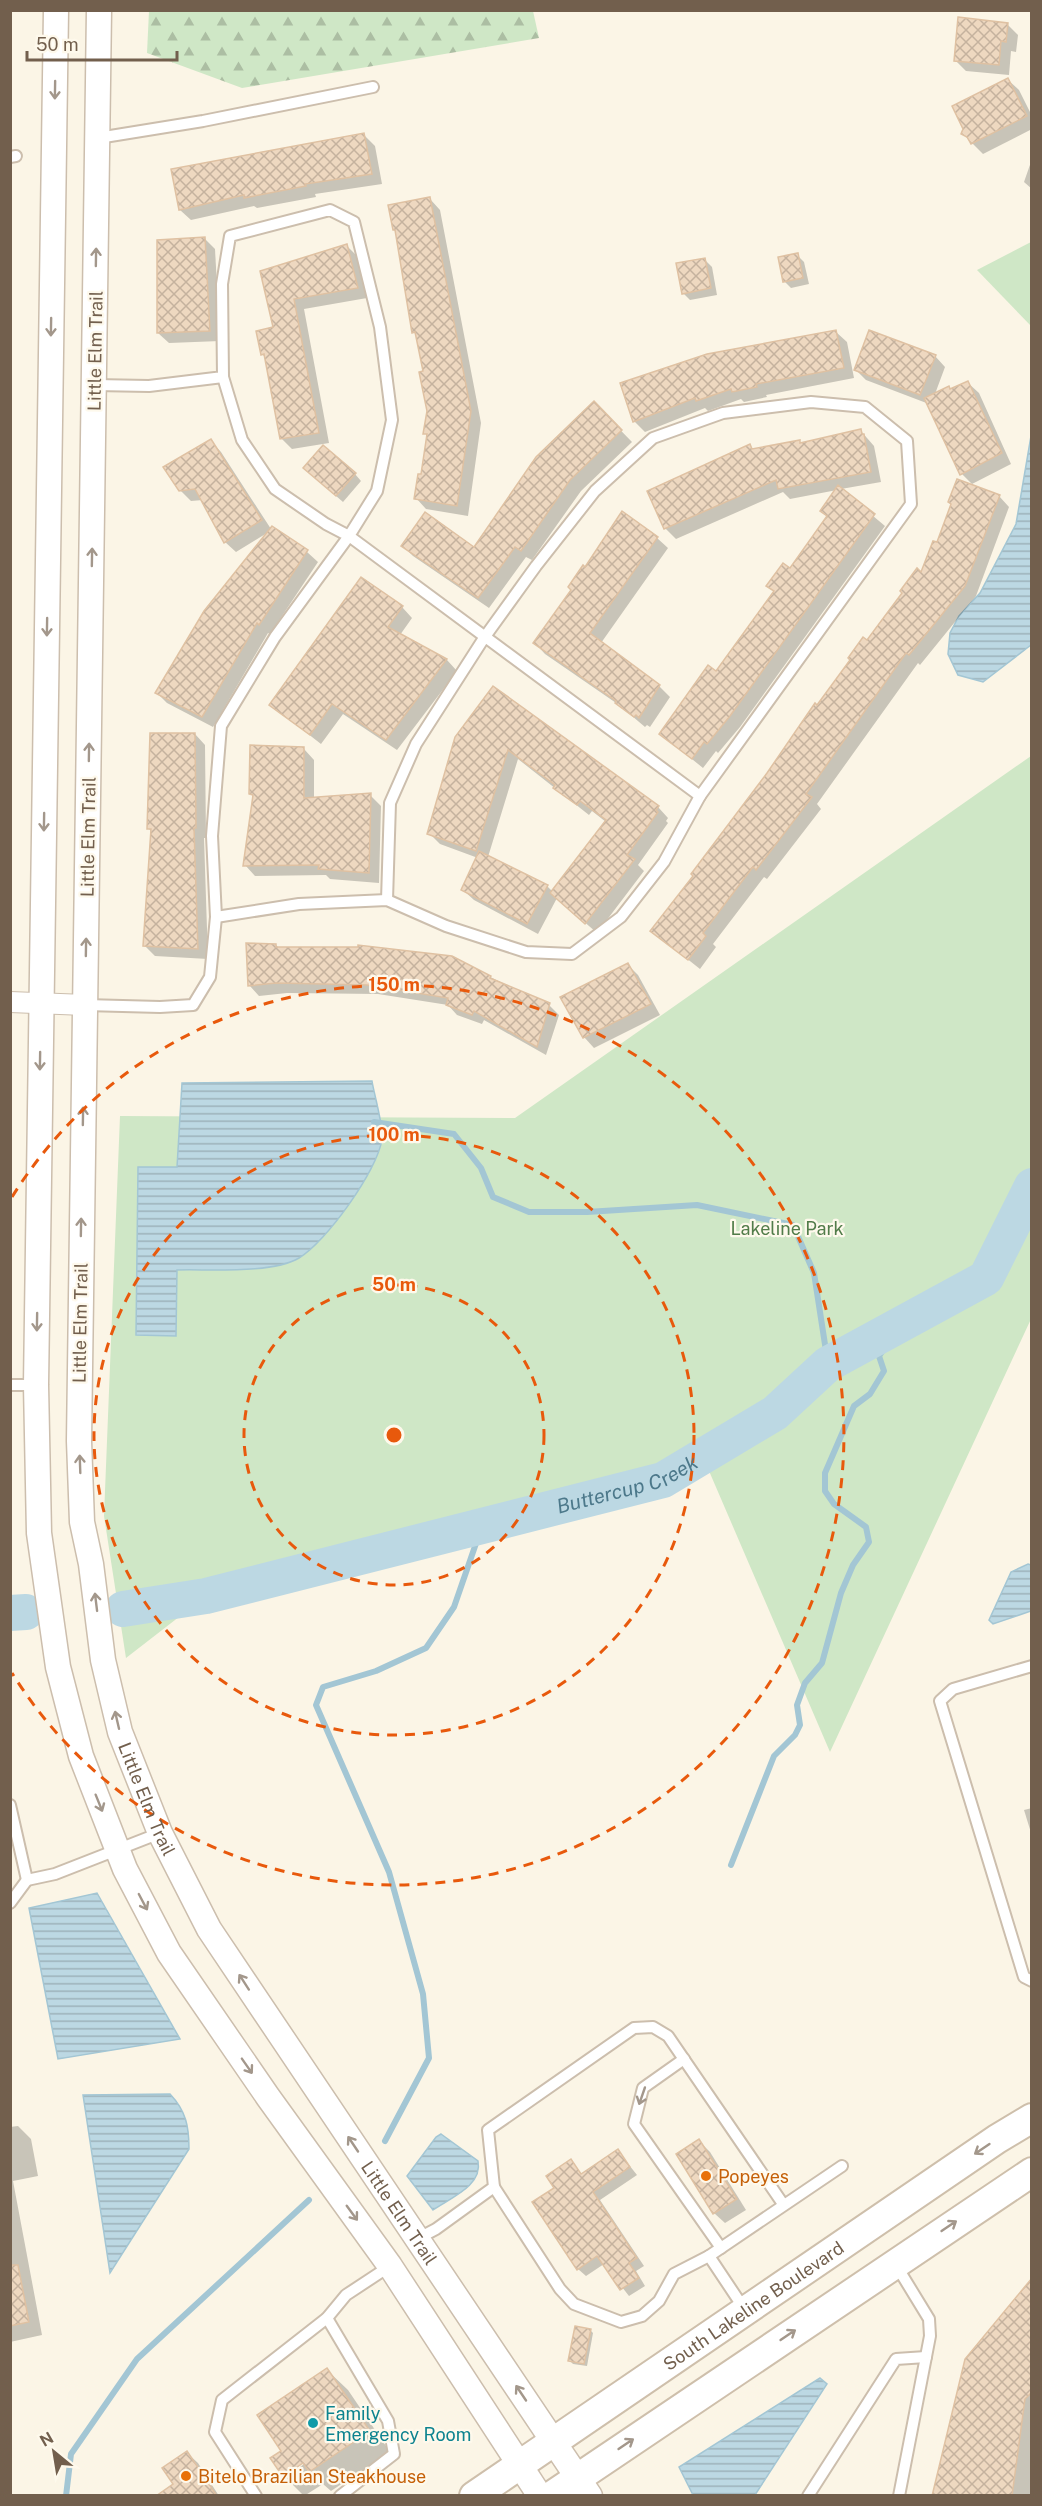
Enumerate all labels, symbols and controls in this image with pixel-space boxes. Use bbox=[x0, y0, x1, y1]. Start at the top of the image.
scale bar bbox=[27, 24, 177, 62]
text: 50 m bbox=[36, 34, 79, 55]
one-way arrow bbox=[49, 79, 61, 99]
one-way arrow bbox=[90, 247, 102, 267]
street label: Little Elm Trail bbox=[83, 291, 107, 411]
one-way arrow bbox=[46, 316, 57, 336]
one-way arrow bbox=[86, 547, 98, 567]
one-way arrow bbox=[41, 616, 53, 636]
one-way arrow bbox=[83, 742, 95, 762]
street label: Little Elm Trail bbox=[76, 777, 100, 897]
one-way arrow bbox=[38, 811, 50, 831]
one-way arrow bbox=[80, 937, 92, 957]
text: 150 m bbox=[368, 974, 420, 995]
one-way arrow bbox=[34, 1050, 46, 1070]
one-way arrow bbox=[77, 1107, 89, 1127]
text: 100 m bbox=[368, 1124, 420, 1145]
one-way arrow bbox=[75, 1217, 87, 1237]
park label: Lakeline Park bbox=[730, 1218, 844, 1239]
street label: Little Elm Trail bbox=[68, 1263, 92, 1383]
text: 50 m bbox=[372, 1274, 416, 1295]
one-way arrow bbox=[31, 1312, 43, 1332]
centre of rings bbox=[384, 1425, 404, 1445]
water label: Buttercup Creek bbox=[554, 1450, 702, 1519]
one-way arrow bbox=[74, 1454, 86, 1474]
one-way arrow bbox=[90, 1593, 101, 1613]
one-way arrow bbox=[110, 1710, 122, 1729]
street label: Little Elm Trail bbox=[115, 1739, 180, 1859]
one-way arrow bbox=[94, 1793, 105, 1812]
one-way arrow bbox=[137, 1893, 149, 1911]
one-way arrow bbox=[238, 1975, 250, 1991]
one-way arrow bbox=[241, 2057, 253, 2074]
one-way arrow bbox=[636, 2087, 647, 2106]
one-way arrow bbox=[347, 2137, 359, 2153]
one-way arrow bbox=[974, 2143, 991, 2155]
street label: Little Elm Trail bbox=[357, 2157, 442, 2269]
place label: Popeyes bbox=[718, 2166, 789, 2187]
marker: Popeyes bbox=[699, 2169, 713, 2183]
one-way arrow bbox=[346, 2204, 358, 2220]
one-way arrow bbox=[940, 2220, 957, 2232]
street label: South Lakeline Boulevard bbox=[659, 2237, 847, 2374]
one-way arrow bbox=[779, 2329, 795, 2341]
one-way arrow bbox=[515, 2385, 527, 2401]
place label: Family Emergency Room bbox=[325, 2403, 471, 2445]
marker: Family Emergency Room bbox=[306, 2416, 320, 2430]
north arrow bbox=[24, 2422, 84, 2482]
text: N bbox=[37, 2428, 57, 2451]
one-way arrow bbox=[617, 2438, 634, 2450]
place label: Bitelo Brazilian Steakhouse bbox=[198, 2466, 426, 2487]
marker: Bitelo Brazilian Steakhouse bbox=[179, 2469, 193, 2483]

